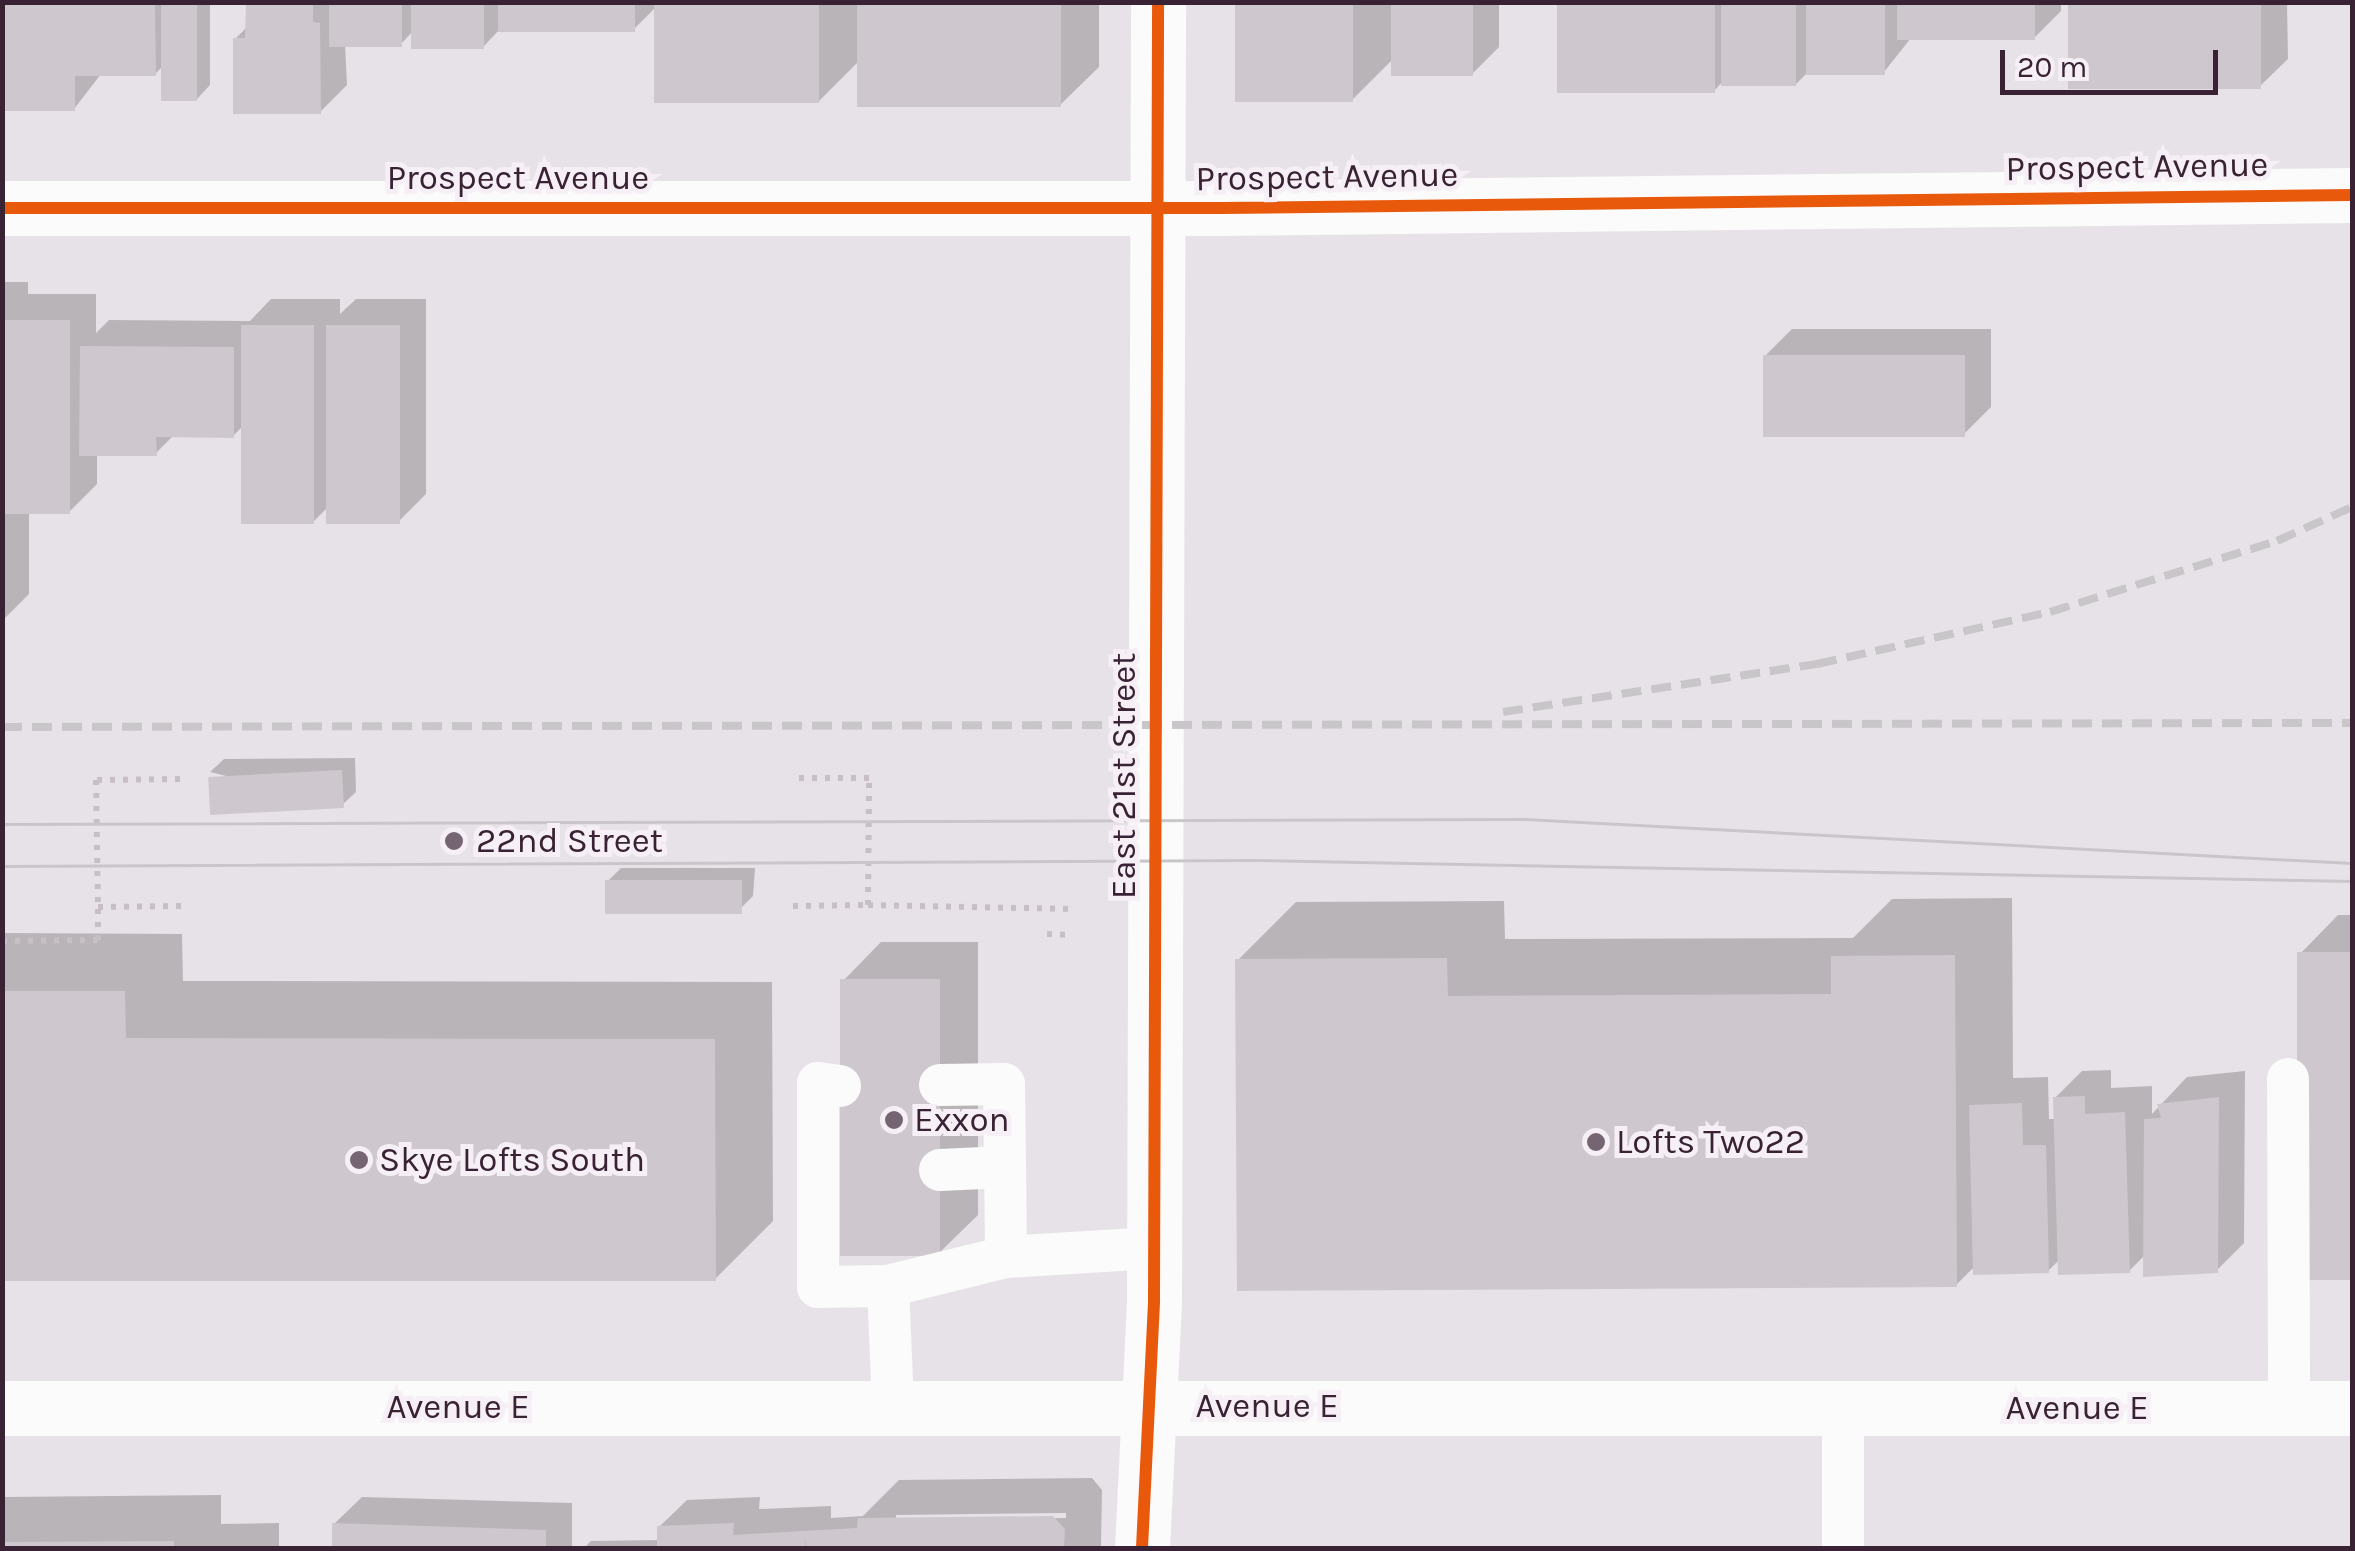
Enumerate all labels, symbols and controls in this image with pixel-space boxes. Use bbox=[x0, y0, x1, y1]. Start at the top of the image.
scale bar bbox=[2005, 30, 2222, 92]
text: 20 m bbox=[2017, 49, 2087, 85]
street label: Prospect Avenue bbox=[2005, 144, 2269, 190]
street label: Prospect Avenue bbox=[1195, 154, 1459, 200]
street label: Prospect Avenue bbox=[387, 157, 649, 199]
street label: East 21st Street bbox=[1103, 653, 1145, 899]
place label: 22nd Street bbox=[476, 820, 663, 862]
marker: 22nd Street bbox=[441, 828, 467, 854]
place label: Exxon bbox=[914, 1099, 1010, 1141]
marker: Exxon bbox=[883, 1109, 905, 1131]
place label: Lofts Two22 bbox=[1616, 1121, 1805, 1163]
marker: Lofts Two22 bbox=[1585, 1131, 1607, 1153]
place label: Skye Lofts South bbox=[379, 1139, 645, 1181]
marker: Skye Lofts South bbox=[348, 1149, 370, 1171]
street label: Avenue E bbox=[1195, 1385, 1339, 1427]
street label: Avenue E bbox=[386, 1386, 530, 1428]
street label: Avenue E bbox=[2005, 1387, 2149, 1429]

